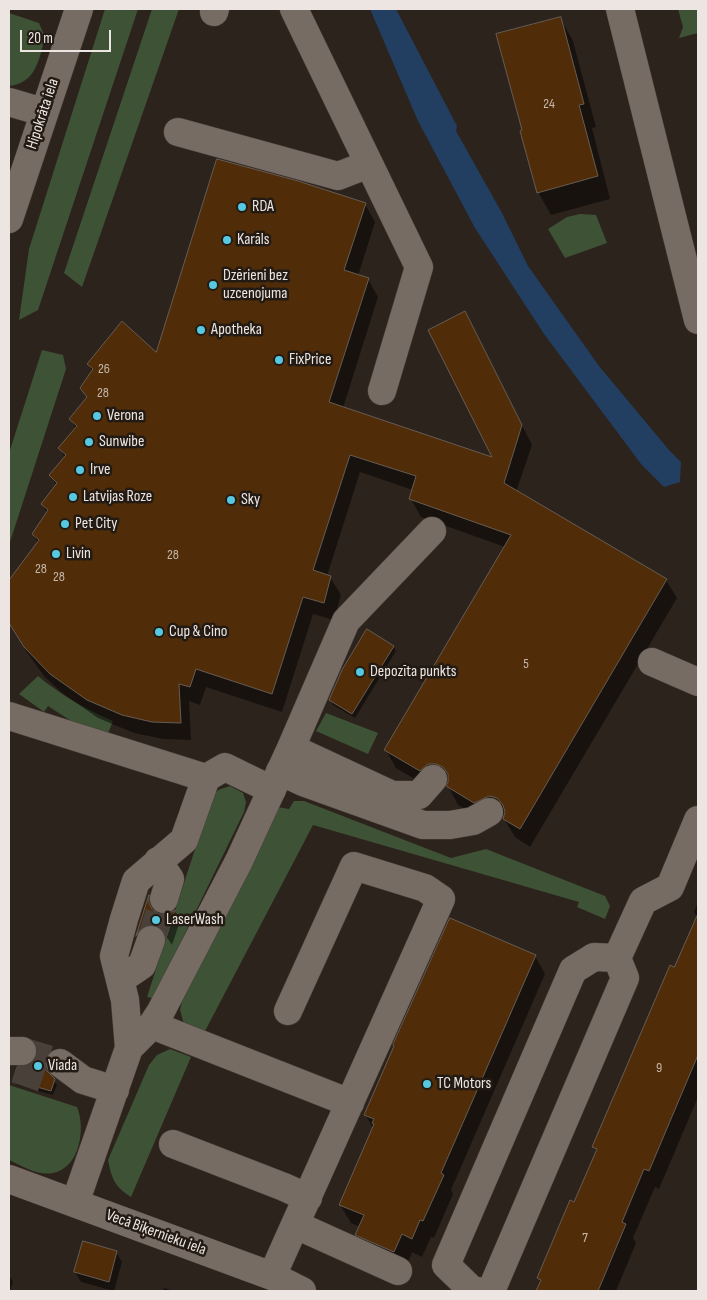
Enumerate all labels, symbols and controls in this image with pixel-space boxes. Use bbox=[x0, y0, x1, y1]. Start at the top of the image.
scale bar bbox=[22, 20, 114, 52]
text: 20 m bbox=[28, 29, 53, 48]
street label: Hipokrāta iela bbox=[23, 76, 63, 152]
house number: 24 bbox=[543, 96, 555, 112]
place label: RDA bbox=[252, 197, 274, 217]
marker: RDA bbox=[236, 201, 248, 213]
place label: Karāls bbox=[237, 230, 270, 250]
marker: Karāls bbox=[221, 234, 233, 246]
place label: Dzērieni bez uzcenojuma bbox=[223, 266, 288, 304]
marker: Dzērieni bez uzcenojuma bbox=[207, 279, 219, 291]
place label: Apotheka bbox=[211, 320, 262, 340]
marker: Apotheka bbox=[195, 324, 207, 336]
place label: FixPrice bbox=[289, 350, 331, 370]
marker: FixPrice bbox=[273, 354, 285, 366]
house number: 26 bbox=[98, 361, 110, 377]
house number: 28 bbox=[97, 385, 109, 401]
place label: Verona bbox=[107, 406, 144, 426]
marker: Verona bbox=[91, 410, 103, 422]
place label: Sunwibe bbox=[99, 432, 144, 452]
marker: Sunwibe bbox=[83, 436, 95, 448]
place label: Irve bbox=[90, 460, 110, 480]
marker: Irve bbox=[74, 464, 86, 476]
place label: Latvijas Roze bbox=[83, 487, 152, 507]
place label: Sky bbox=[241, 490, 260, 510]
marker: Latvijas Roze bbox=[67, 491, 79, 503]
marker: Sky bbox=[225, 494, 237, 506]
place label: Pet City bbox=[75, 514, 117, 534]
marker: Pet City bbox=[59, 518, 71, 530]
place label: Livin bbox=[66, 544, 91, 564]
house number: 28 bbox=[167, 547, 179, 563]
marker: Livin bbox=[50, 548, 62, 560]
house number: 28 bbox=[35, 561, 47, 577]
house number: 28 bbox=[53, 569, 65, 585]
place label: Cup & Cino bbox=[169, 622, 227, 642]
marker: Cup & Cino bbox=[153, 626, 165, 638]
house number: 5 bbox=[523, 656, 529, 672]
place label: Depozīta punkts bbox=[370, 662, 456, 682]
marker: Depozīta punkts bbox=[354, 666, 366, 678]
place label: LaserWash bbox=[166, 910, 224, 930]
marker: LaserWash bbox=[150, 914, 162, 926]
place label: Viada bbox=[48, 1056, 77, 1076]
marker: Viada bbox=[32, 1060, 44, 1072]
house number: 9 bbox=[656, 1060, 662, 1076]
place label: TC Motors bbox=[437, 1074, 491, 1094]
marker: TC Motors bbox=[421, 1078, 433, 1090]
street label: Vecā Biķernieku iela bbox=[103, 1206, 209, 1260]
house number: 7 bbox=[582, 1230, 588, 1246]

